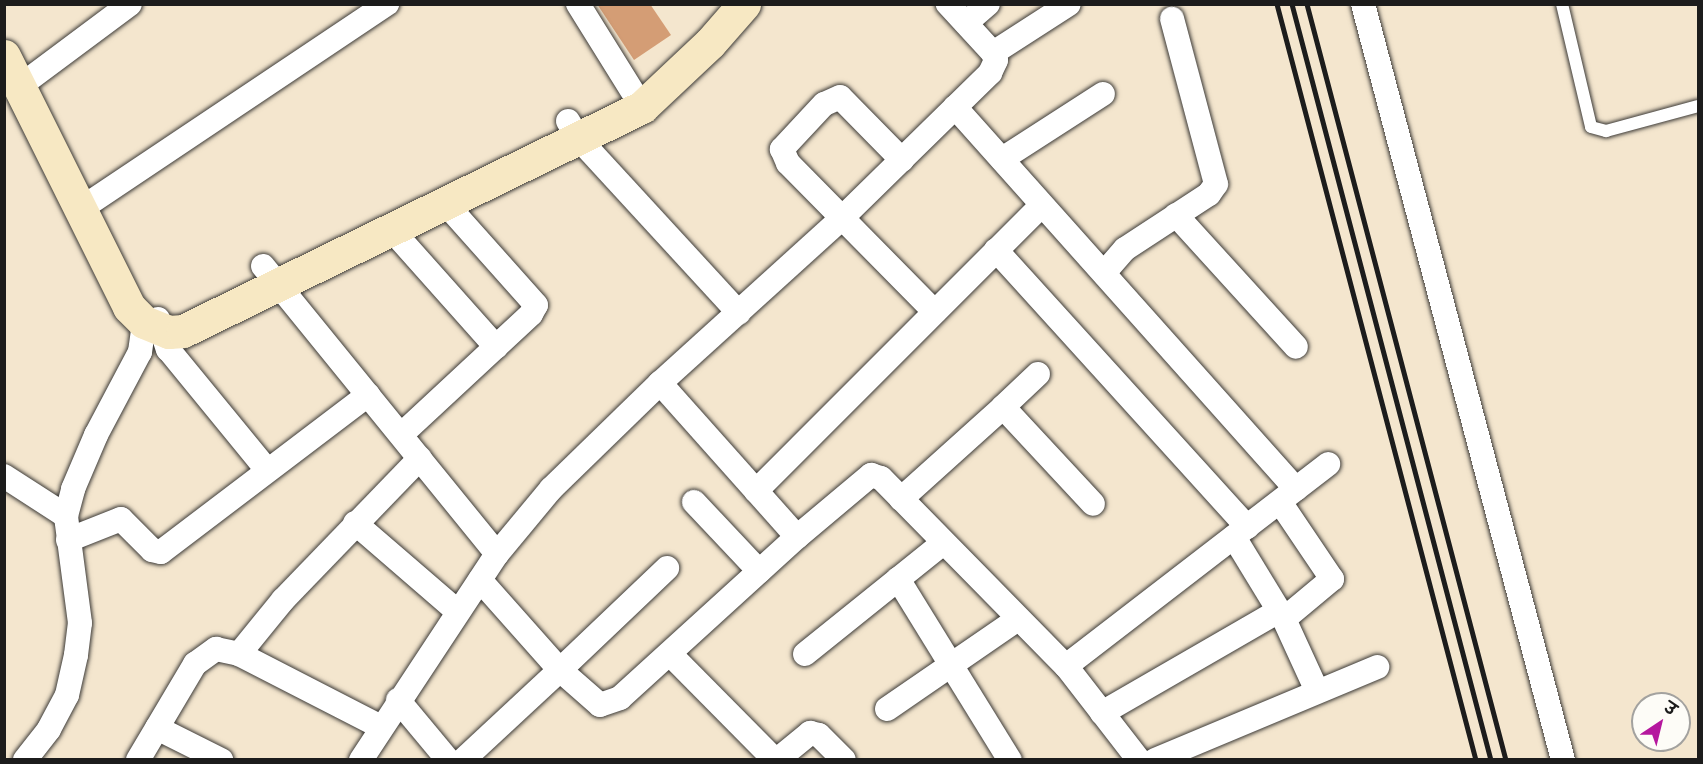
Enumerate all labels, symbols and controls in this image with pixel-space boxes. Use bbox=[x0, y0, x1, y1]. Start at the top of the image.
north arrow bbox=[1631, 692, 1691, 752]
text: उ bbox=[1660, 698, 1680, 720]

